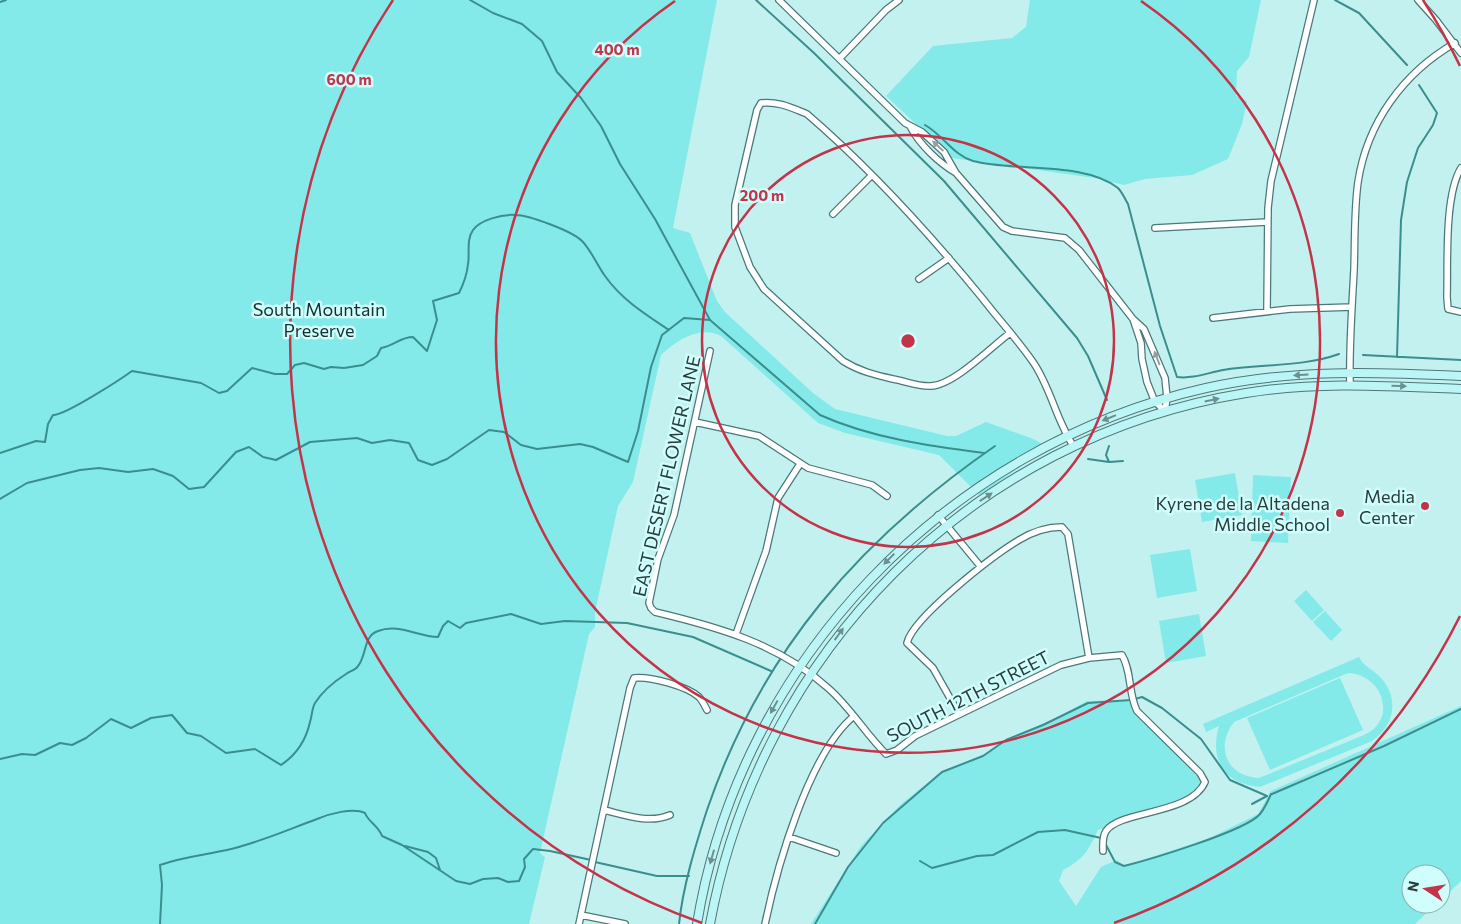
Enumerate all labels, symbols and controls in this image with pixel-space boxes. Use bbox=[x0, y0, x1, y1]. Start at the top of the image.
text: 400 m bbox=[594, 40, 640, 58]
text: 600 m bbox=[326, 70, 372, 88]
one-way arrow bbox=[932, 140, 944, 152]
text: 200 m bbox=[740, 186, 784, 204]
park label: South Mountain Preserve bbox=[253, 298, 385, 341]
centre of rings bbox=[899, 332, 917, 350]
one-way arrow bbox=[1153, 351, 1160, 366]
street label: EAST DESERT FLOWER LANE bbox=[628, 353, 704, 599]
one-way arrow bbox=[1293, 371, 1309, 379]
one-way arrow bbox=[1391, 382, 1407, 390]
one-way arrow bbox=[1204, 395, 1220, 403]
one-way arrow bbox=[1101, 414, 1116, 422]
place label: Media Center bbox=[1359, 485, 1415, 528]
one-way arrow bbox=[980, 492, 993, 502]
place label: Kyrene de la Altadena Middle School bbox=[1155, 492, 1330, 535]
marker: Media Center bbox=[1419, 500, 1431, 512]
marker: Kyrene de la Altadena Middle School bbox=[1334, 507, 1346, 519]
one-way arrow bbox=[883, 553, 895, 565]
one-way arrow bbox=[833, 628, 844, 641]
street label: SOUTH 12TH STREET bbox=[883, 645, 1053, 747]
one-way arrow bbox=[769, 701, 778, 714]
one-way arrow bbox=[708, 850, 716, 865]
north arrow bbox=[1401, 864, 1451, 914]
text: N bbox=[1403, 879, 1422, 893]

